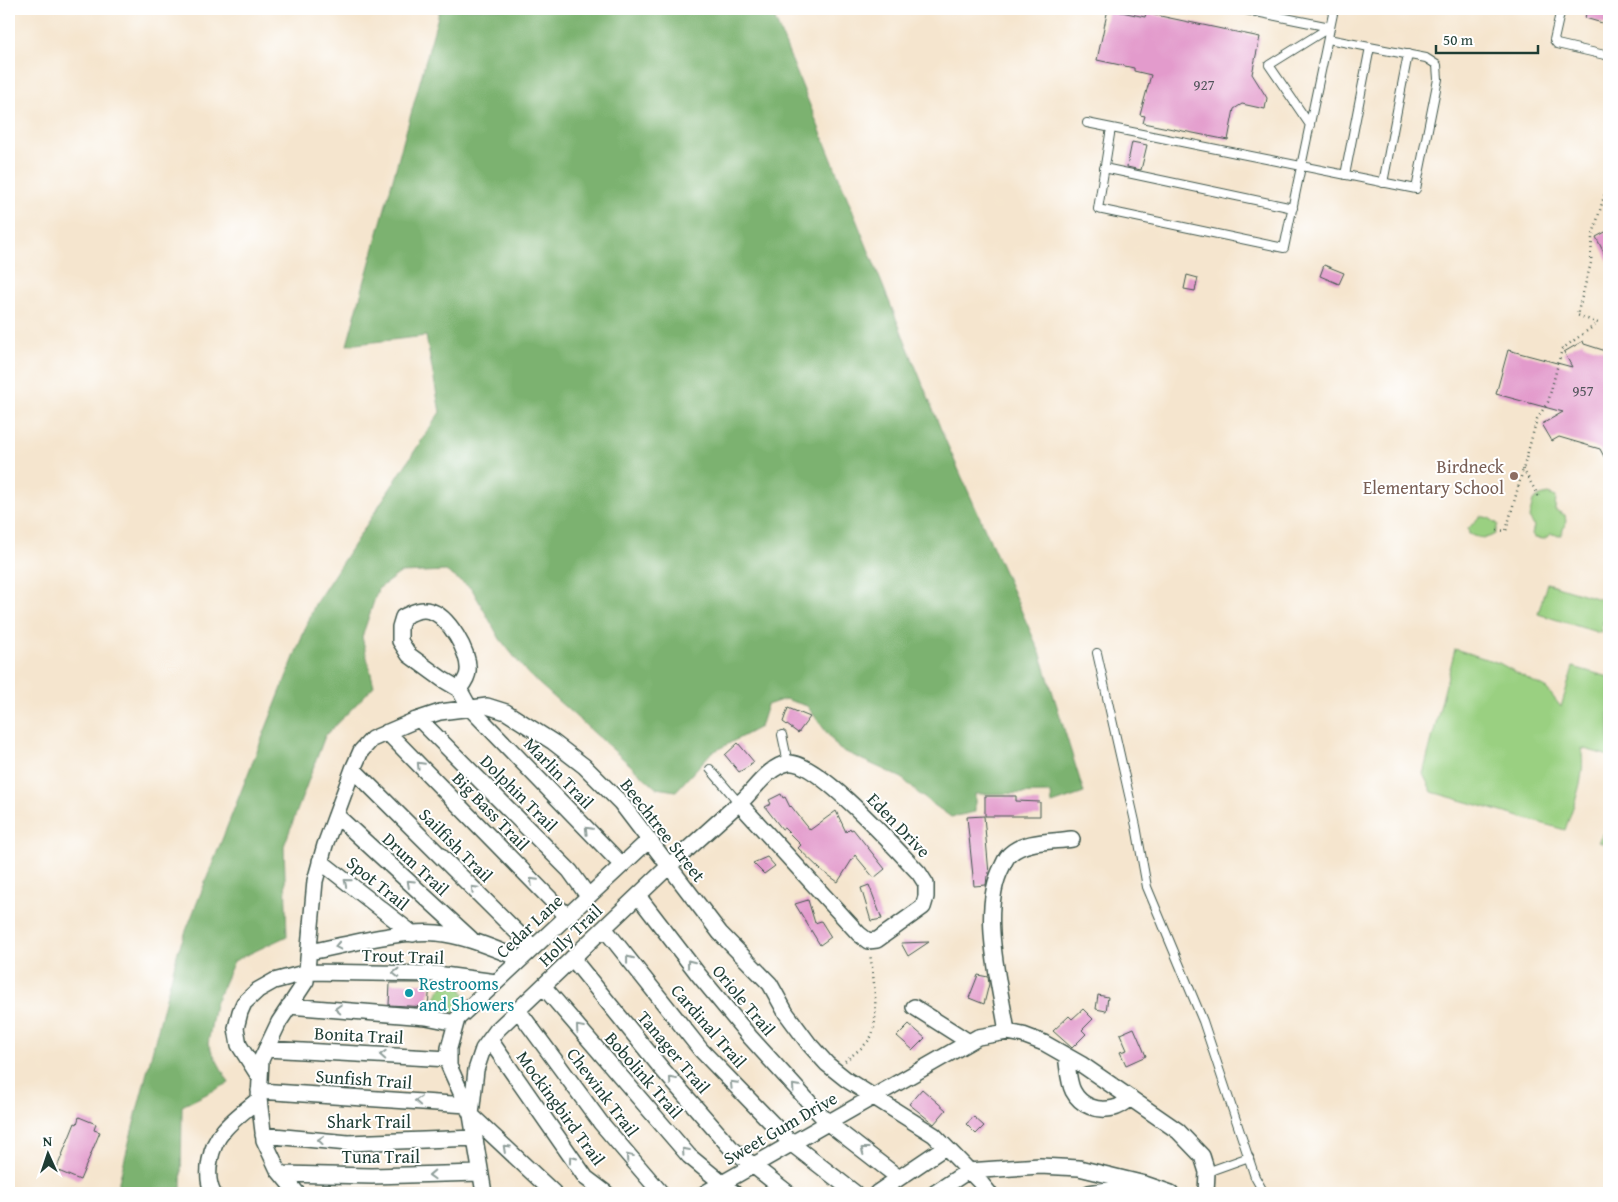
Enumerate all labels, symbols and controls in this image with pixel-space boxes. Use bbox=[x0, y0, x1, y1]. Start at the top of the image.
scale bar bbox=[1436, 22, 1538, 54]
text: 50 m bbox=[1443, 29, 1474, 50]
house number: 927 bbox=[1193, 74, 1215, 95]
house number: 957 bbox=[1572, 380, 1594, 401]
place label: Birdneck Elementary School bbox=[1363, 453, 1505, 501]
marker: Birdneck Elementary School bbox=[1508, 470, 1520, 482]
street label: Marlin Trail bbox=[518, 731, 600, 815]
street label: Dolphin Trail bbox=[474, 748, 564, 838]
one-way arrow bbox=[417, 762, 426, 771]
street label: Big Bass Trail bbox=[446, 765, 536, 857]
street label: Beechtree Street bbox=[614, 773, 712, 888]
street label: Eden Drive bbox=[861, 786, 937, 864]
street label: Sailfish Trail bbox=[413, 802, 499, 888]
street label: Drum Trail bbox=[377, 826, 455, 902]
one-way arrow bbox=[585, 827, 594, 836]
street label: Spot Trail bbox=[341, 849, 415, 917]
one-way arrow bbox=[530, 878, 539, 887]
one-way arrow bbox=[344, 880, 353, 888]
one-way arrow bbox=[407, 880, 416, 889]
one-way arrow bbox=[470, 886, 479, 895]
street label: Cedar Lane bbox=[489, 888, 569, 964]
street label: Holly Trail bbox=[532, 897, 608, 973]
one-way arrow bbox=[333, 941, 342, 951]
street label: Trout Trail bbox=[361, 941, 445, 971]
one-way arrow bbox=[626, 956, 634, 965]
street label: Oriole Trail bbox=[706, 958, 782, 1042]
one-way arrow bbox=[687, 959, 696, 969]
one-way arrow bbox=[391, 968, 399, 978]
place label: Restrooms and Showers bbox=[419, 970, 514, 1018]
street label: Cardinal Trail bbox=[665, 978, 753, 1074]
marker: Restrooms and Showers bbox=[403, 987, 415, 999]
one-way arrow bbox=[334, 1004, 342, 1015]
street label: Tanager Trail bbox=[631, 1005, 717, 1099]
street label: Bonita Trail bbox=[314, 1019, 404, 1051]
one-way arrow bbox=[575, 1024, 584, 1033]
street label: Bobolink Trail bbox=[599, 1026, 689, 1124]
street label: Chewink Trail bbox=[561, 1042, 645, 1142]
street label: Mockingbird Trail bbox=[510, 1045, 612, 1171]
one-way arrow bbox=[379, 1050, 387, 1061]
street label: Sunfish Trail bbox=[315, 1062, 413, 1096]
one-way arrow bbox=[668, 1076, 677, 1085]
one-way arrow bbox=[730, 1080, 739, 1089]
one-way arrow bbox=[792, 1083, 801, 1092]
street label: Sweet Gum Drive bbox=[718, 1084, 842, 1172]
one-way arrow bbox=[414, 1096, 422, 1107]
street label: Shark Trail bbox=[327, 1108, 411, 1135]
north arrow bbox=[22, 1130, 72, 1180]
text: N bbox=[42, 1131, 53, 1151]
one-way arrow bbox=[317, 1135, 325, 1146]
street label: Tuna Trail bbox=[342, 1143, 420, 1170]
one-way arrow bbox=[503, 1145, 512, 1154]
one-way arrow bbox=[682, 1147, 691, 1156]
one-way arrow bbox=[860, 1147, 869, 1156]
one-way arrow bbox=[626, 1154, 635, 1163]
one-way arrow bbox=[569, 1155, 578, 1165]
one-way arrow bbox=[427, 1170, 435, 1180]

